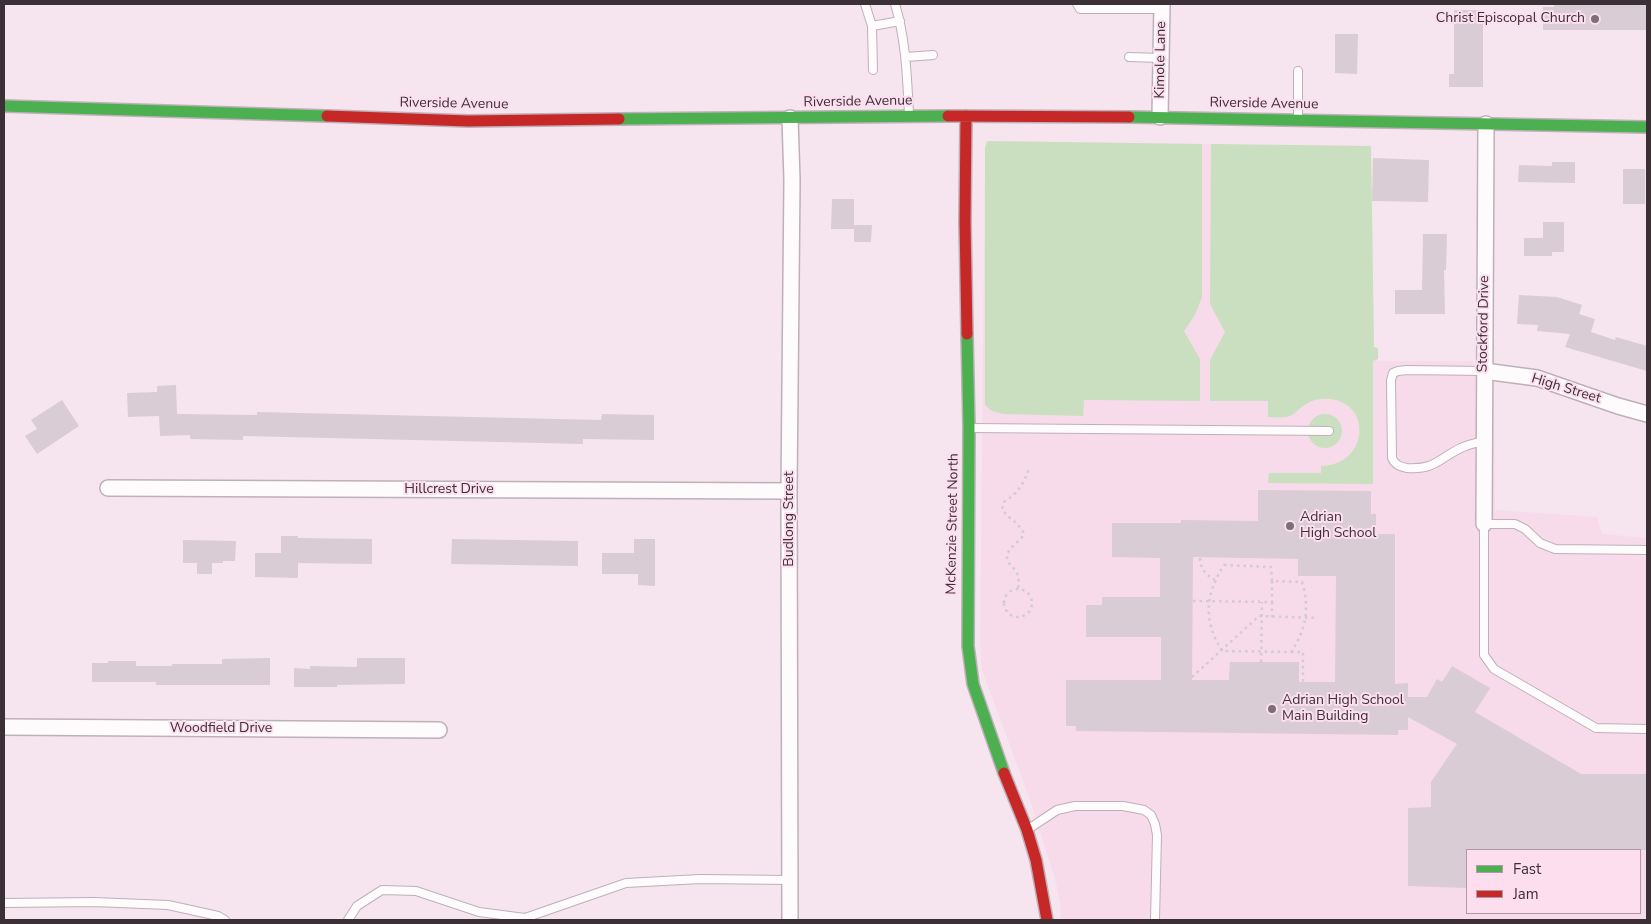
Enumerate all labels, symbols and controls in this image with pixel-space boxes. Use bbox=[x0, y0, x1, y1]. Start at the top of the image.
place label: Christ Episcopal Church bbox=[1436, 11, 1585, 27]
marker: Christ Episcopal Church bbox=[1589, 13, 1601, 25]
street label: Kimole Lane bbox=[1152, 21, 1170, 99]
street label: Riverside Avenue bbox=[803, 93, 913, 111]
street label: Riverside Avenue bbox=[399, 95, 509, 113]
street label: Riverside Avenue bbox=[1209, 95, 1319, 113]
street label: Stockford Drive bbox=[1475, 275, 1493, 373]
street label: High Street bbox=[1529, 370, 1603, 408]
street label: McKenzie Street North bbox=[943, 453, 963, 595]
street label: Budlong Street bbox=[782, 471, 798, 567]
street label: Hillcrest Drive bbox=[404, 482, 494, 498]
place label: Adrian High School bbox=[1300, 510, 1376, 542]
marker: Adrian High School bbox=[1284, 520, 1296, 532]
place label: Adrian High School Main Building bbox=[1282, 693, 1404, 726]
marker: Adrian High School Main Building bbox=[1266, 703, 1278, 715]
street label: Woodfield Drive bbox=[170, 721, 272, 737]
legend bbox=[1466, 849, 1641, 914]
text: Fast bbox=[1513, 859, 1541, 879]
text: Jam bbox=[1513, 884, 1539, 904]

